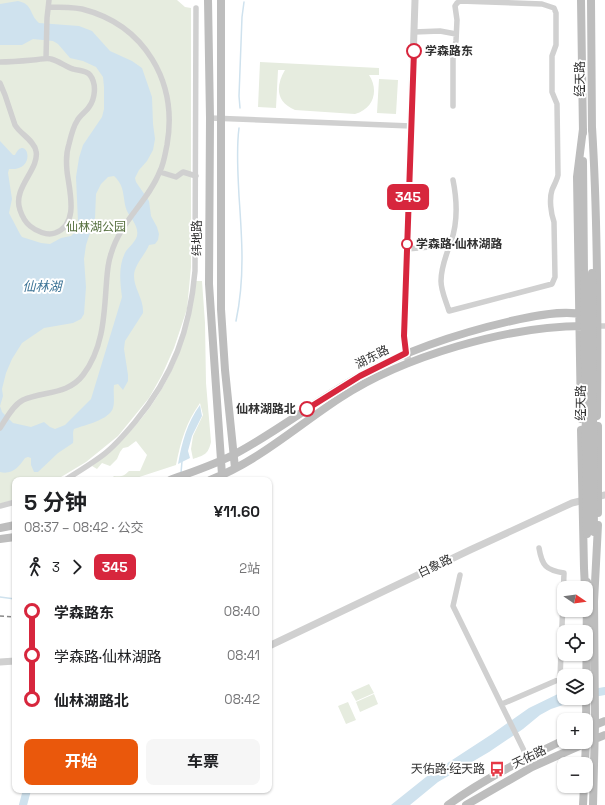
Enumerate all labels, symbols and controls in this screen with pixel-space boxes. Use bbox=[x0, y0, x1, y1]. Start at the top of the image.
marker: 学森路东 bbox=[406, 43, 422, 59]
place label: 学森路东 bbox=[425, 43, 473, 59]
street label: 经天路 bbox=[572, 61, 588, 97]
line badge: 345 bbox=[385, 184, 431, 210]
text: 345 bbox=[395, 188, 421, 206]
park label: 仙林湖公园 bbox=[66, 219, 126, 235]
street label: 纬地路 bbox=[189, 220, 205, 256]
place label: 学森路·仙林湖路 bbox=[416, 236, 503, 252]
marker: 学森路·仙林湖路 bbox=[401, 238, 413, 250]
water label: 仙林湖 bbox=[22, 278, 63, 295]
street label: 湖东路 bbox=[352, 342, 392, 372]
street label: 经天路 bbox=[573, 385, 589, 421]
place label: 仙林湖路北 bbox=[236, 401, 296, 417]
marker: 仙林湖路北 bbox=[299, 401, 315, 417]
text: 5 分钟 bbox=[24, 488, 87, 516]
text: ¥11.60 bbox=[214, 502, 260, 521]
text: 08:37 – 08:42 · 公交 bbox=[24, 519, 144, 536]
street label: 白象路 bbox=[415, 551, 455, 581]
icon: walk bbox=[24, 556, 46, 578]
icon: forward bbox=[66, 556, 88, 578]
text: 345 bbox=[102, 558, 128, 576]
text: 3 bbox=[52, 559, 60, 576]
text: 2站 bbox=[239, 560, 260, 577]
north arrow bbox=[557, 581, 593, 617]
map controls bbox=[557, 581, 593, 793]
text: 学森路东 bbox=[54, 603, 114, 622]
text: 08:40 bbox=[224, 603, 260, 620]
button: locate bbox=[557, 625, 593, 661]
text: 学森路·仙林湖路 bbox=[54, 647, 162, 666]
text: 08:41 bbox=[227, 647, 260, 664]
button: layers bbox=[557, 669, 593, 705]
text: 仙林湖路北 bbox=[54, 691, 129, 710]
text: 08:42 bbox=[224, 691, 260, 708]
button: + bbox=[557, 713, 593, 749]
button: 开始 bbox=[24, 739, 138, 785]
button: 车票 bbox=[146, 739, 260, 785]
street label: 天佑路 bbox=[509, 742, 549, 772]
button: − bbox=[557, 757, 593, 793]
bus stop icon: 天佑路·经天路 bbox=[488, 760, 506, 778]
place label: 天佑路·经天路 bbox=[411, 761, 485, 777]

